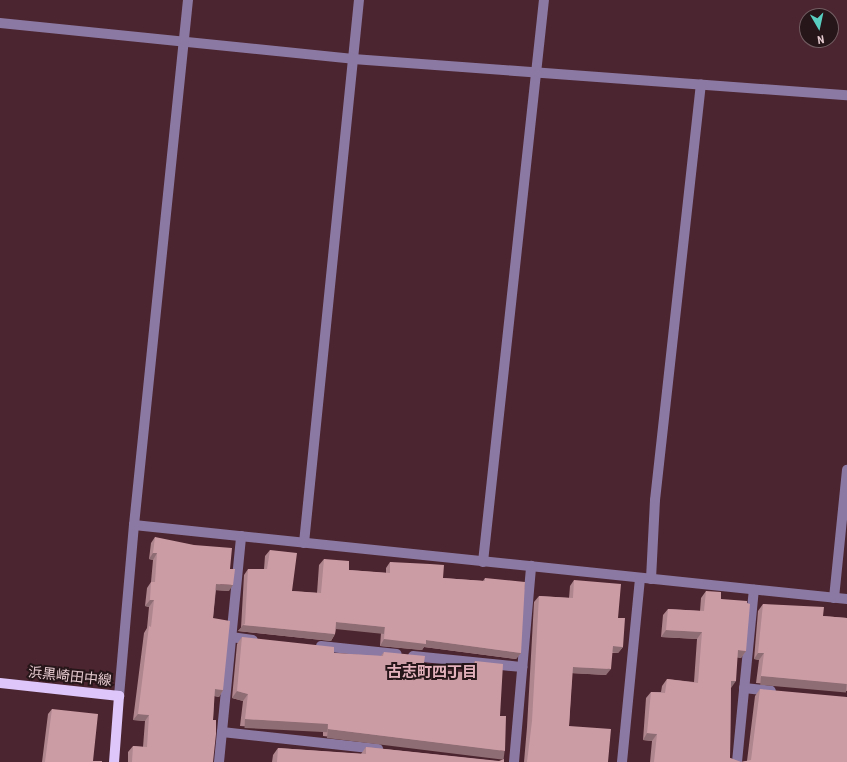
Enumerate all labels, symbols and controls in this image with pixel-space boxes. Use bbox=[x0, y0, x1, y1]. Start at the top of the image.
north arrow bbox=[799, 8, 839, 48]
text: N bbox=[816, 32, 825, 46]
street label: 浜黒崎田中線 bbox=[27, 663, 113, 689]
district label: 古志町四丁目 bbox=[387, 664, 477, 682]

